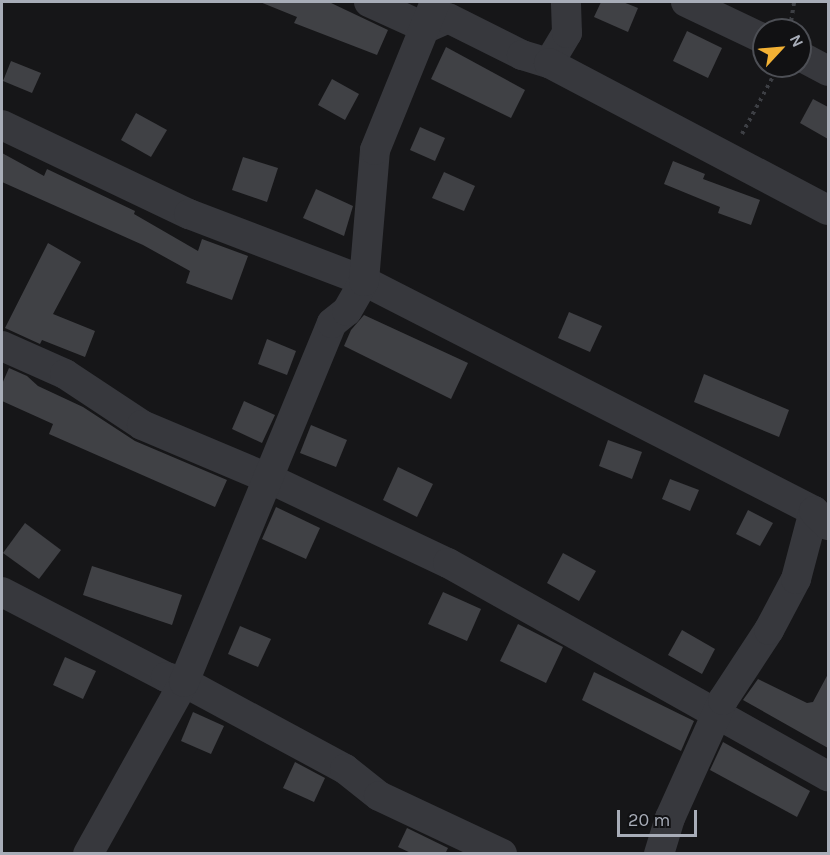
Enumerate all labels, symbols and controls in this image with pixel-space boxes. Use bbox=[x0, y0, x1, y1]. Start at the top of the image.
north arrow bbox=[752, 18, 812, 78]
text: N bbox=[786, 31, 808, 50]
scale bar bbox=[620, 798, 700, 836]
text: 20 m bbox=[628, 809, 670, 831]

